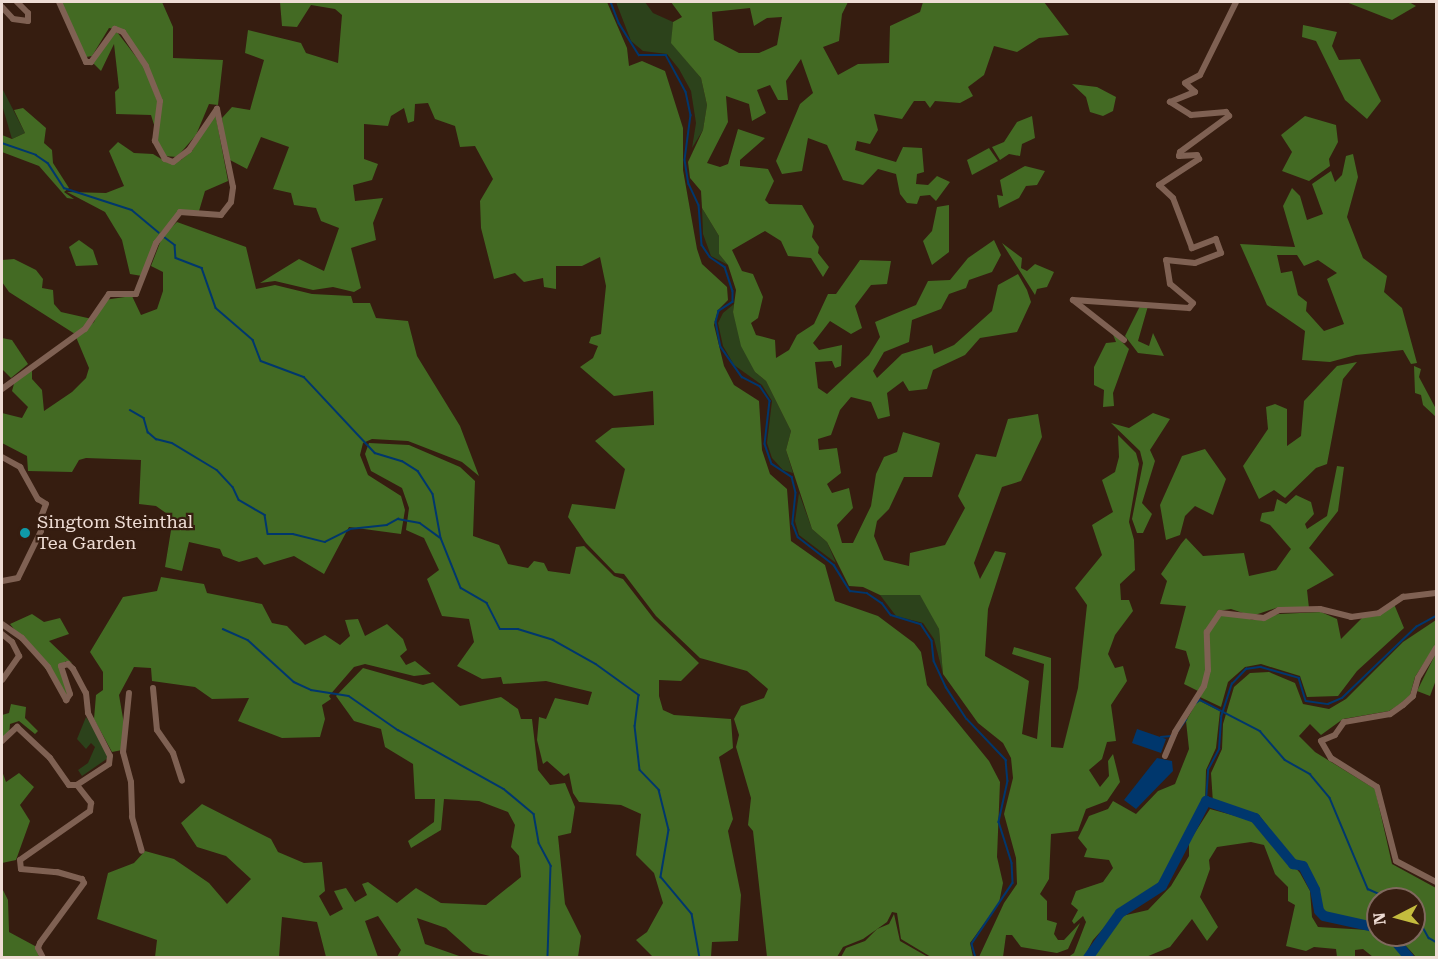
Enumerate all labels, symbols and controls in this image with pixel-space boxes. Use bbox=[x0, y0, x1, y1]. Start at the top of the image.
place label: Singtom Steinthal Tea Garden bbox=[37, 512, 193, 554]
marker: Singtom Steinthal Tea Garden bbox=[18, 526, 32, 540]
north arrow bbox=[1366, 887, 1426, 947]
text: N bbox=[1369, 912, 1390, 926]

